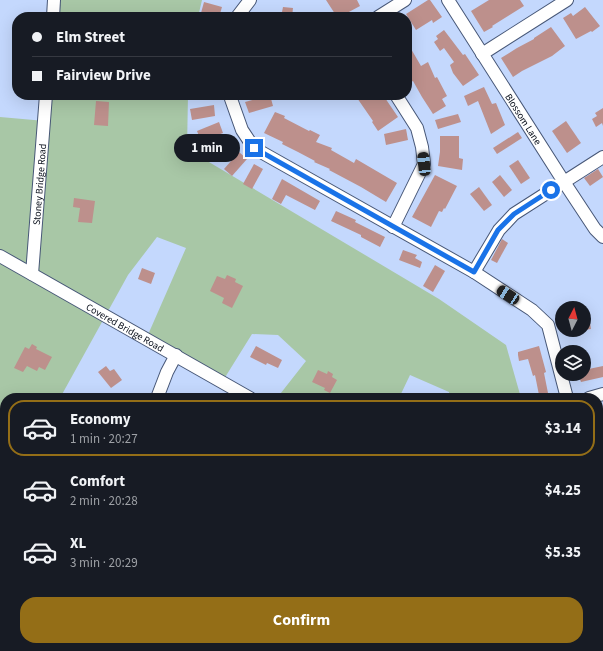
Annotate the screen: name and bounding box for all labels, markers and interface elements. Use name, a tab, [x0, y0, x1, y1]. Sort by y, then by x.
text: Elm Street	[56, 27, 125, 48]
text: Fairview Drive	[56, 65, 151, 86]
street label: Blossom Lane	[501, 91, 545, 148]
callout: 1 min	[174, 134, 240, 162]
text: 1 min	[191, 139, 223, 157]
route end	[245, 139, 263, 157]
street label: Stoney Bridge Road	[30, 143, 50, 226]
car	[417, 151, 431, 177]
route start	[542, 181, 560, 199]
car	[495, 283, 521, 307]
street label: Covered Bridge Road	[83, 300, 166, 356]
north arrow	[555, 301, 591, 337]
map controls	[555, 301, 591, 381]
button: layers	[555, 345, 591, 381]
text: Economy	[70, 409, 131, 430]
icon: car	[22, 410, 58, 446]
text: $3.14	[545, 418, 581, 439]
text: 1 min · 20:27	[70, 430, 138, 448]
text: Comfort	[70, 471, 125, 492]
icon: car	[22, 472, 58, 508]
text: $4.25	[545, 480, 581, 501]
text: 2 min · 20:28	[70, 492, 138, 510]
text: XL	[70, 533, 86, 554]
icon: car	[22, 534, 58, 570]
text: $5.35	[545, 542, 581, 563]
text: 3 min · 20:29	[70, 554, 138, 572]
button: Confirm	[20, 597, 583, 643]

